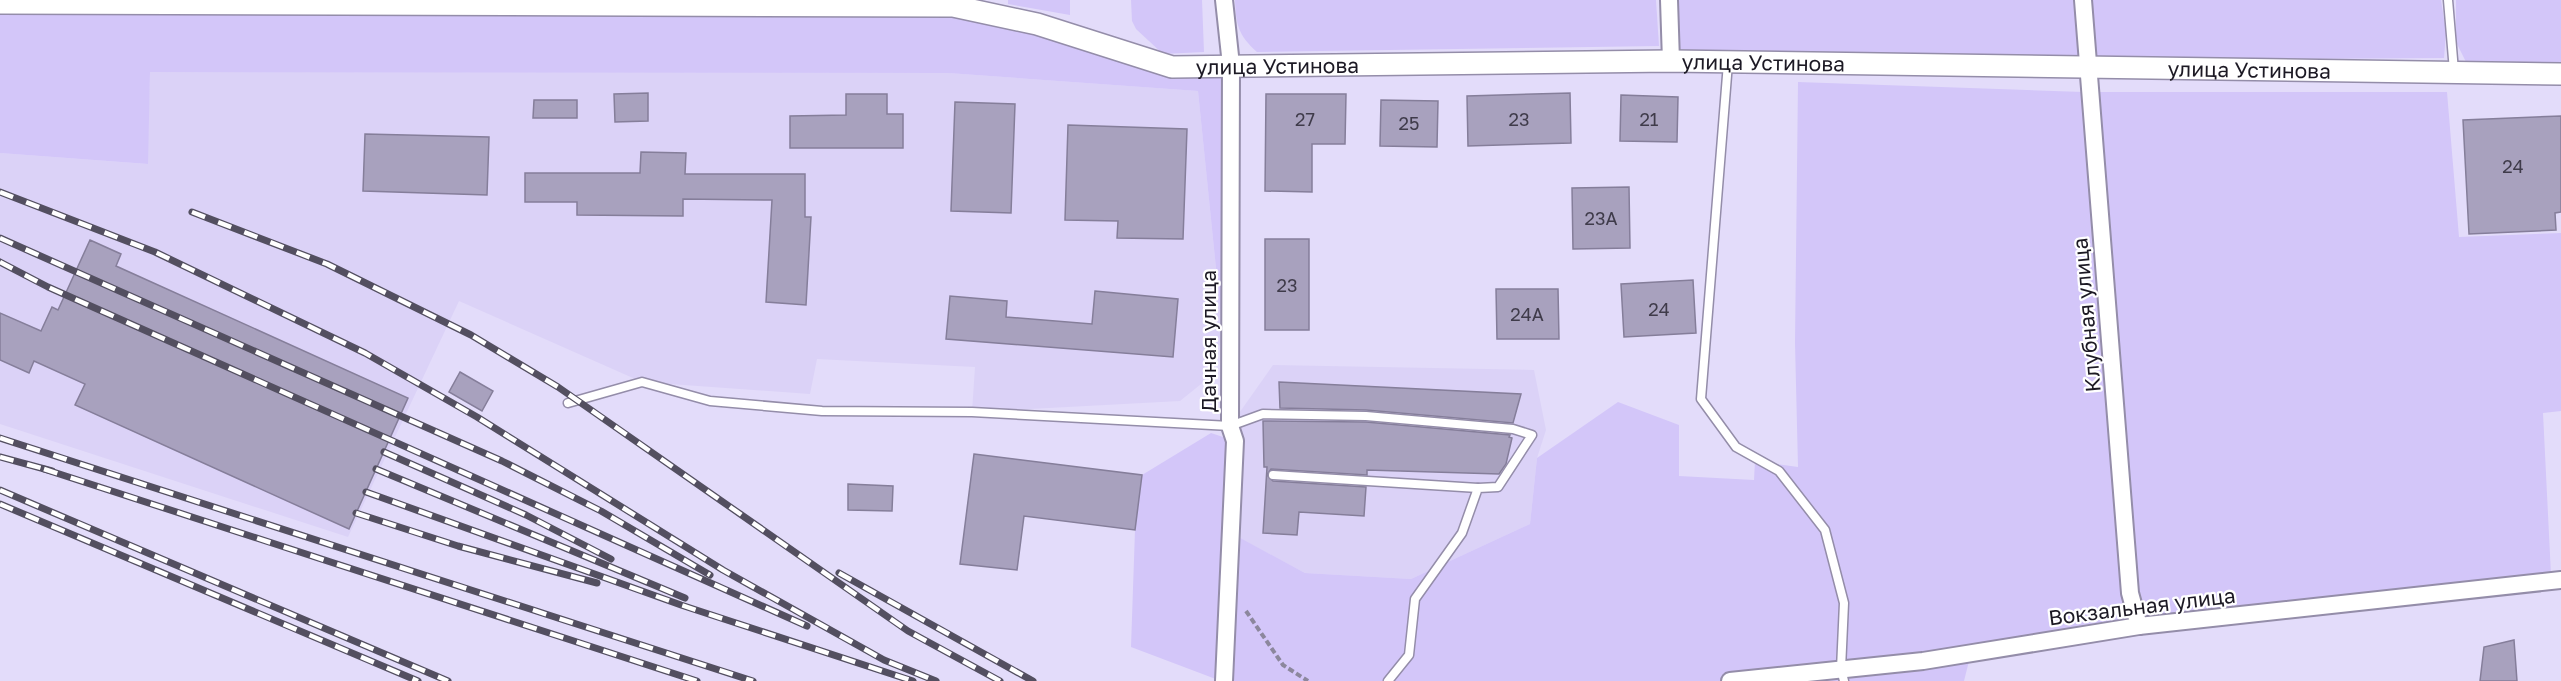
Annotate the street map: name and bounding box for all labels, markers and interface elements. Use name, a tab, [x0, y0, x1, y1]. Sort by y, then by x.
street label: улица Устинова	[1681, 48, 1845, 77]
street label: улица Устинова	[1196, 52, 1359, 80]
street label: улица Устинова	[2167, 55, 2331, 84]
house number: 27	[1295, 108, 1315, 130]
house number: 23	[1509, 108, 1529, 130]
house number: 21	[1639, 108, 1659, 130]
house number: 25	[1399, 112, 1419, 134]
house number: 24	[2502, 155, 2524, 177]
house number: 23А	[1584, 207, 1618, 229]
street label: Клубная улица	[2066, 237, 2106, 393]
street label: Дачная улица	[1195, 270, 1221, 412]
house number: 23	[1277, 274, 1297, 296]
house number: 24	[1648, 298, 1670, 320]
house number: 24А	[1510, 303, 1544, 325]
street label: Вокзальная улица	[2047, 582, 2237, 630]

